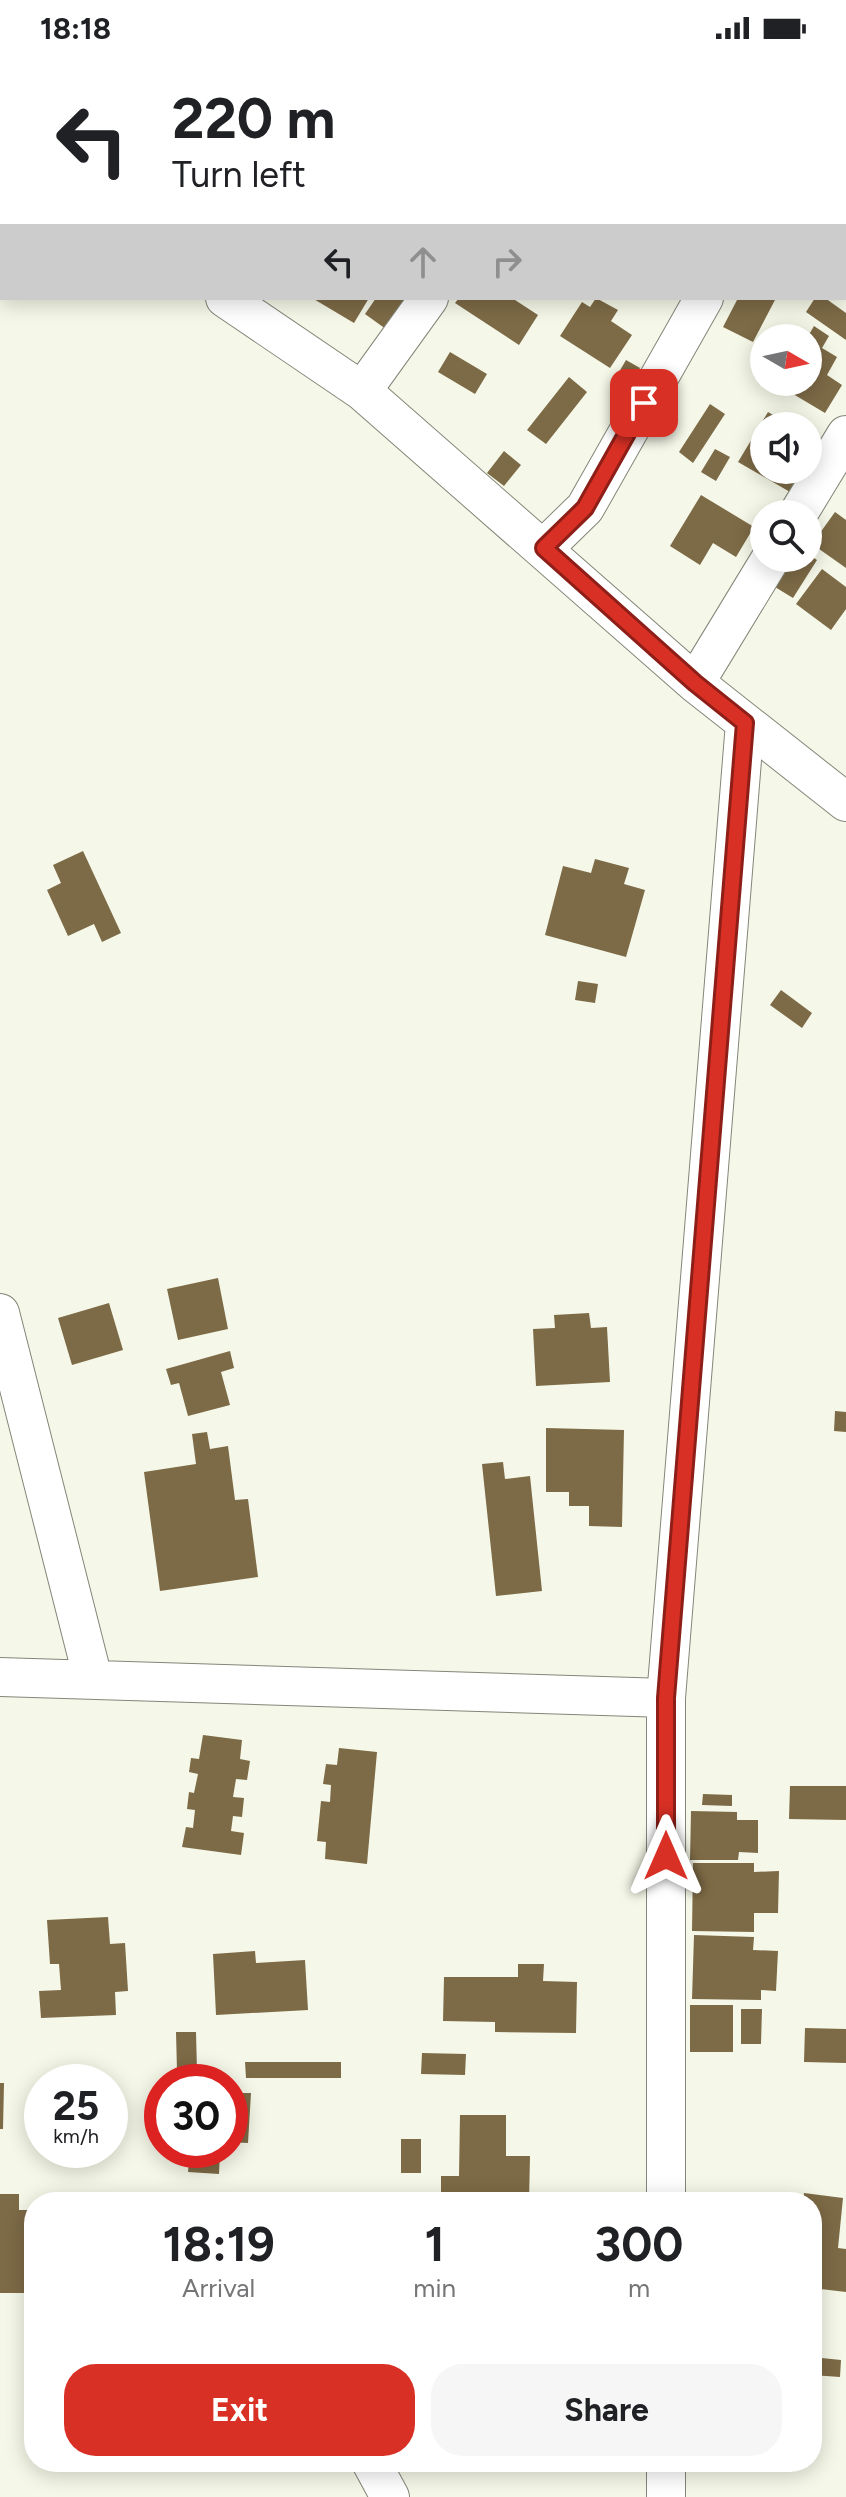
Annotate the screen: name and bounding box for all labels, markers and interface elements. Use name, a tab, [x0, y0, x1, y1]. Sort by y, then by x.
text: 18:18	[40, 10, 111, 47]
text: 220 m	[172, 85, 335, 152]
icon: left	[40, 88, 144, 192]
text: Turn left	[172, 153, 306, 196]
icon: left	[317, 240, 361, 284]
icon: ahead	[401, 240, 445, 284]
icon: right	[485, 240, 529, 284]
north arrow	[750, 324, 822, 396]
map controls	[750, 324, 822, 572]
pin	[610, 369, 678, 437]
icon: arrive	[622, 381, 666, 425]
button: sound	[750, 412, 822, 484]
button: search	[750, 500, 822, 572]
position arrow	[624, 1814, 708, 1898]
speed limit sign: 30	[144, 2064, 248, 2168]
text: 25	[53, 2082, 99, 2130]
text: km/h	[53, 2124, 99, 2148]
text: 18:19	[163, 2215, 275, 2273]
text: 1	[424, 2215, 445, 2273]
text: 300	[595, 2215, 683, 2273]
text: Arrival	[182, 2272, 255, 2304]
text: min	[413, 2272, 456, 2304]
text: m	[628, 2272, 650, 2304]
button: Exit	[64, 2364, 415, 2456]
button: Share	[431, 2364, 782, 2456]

